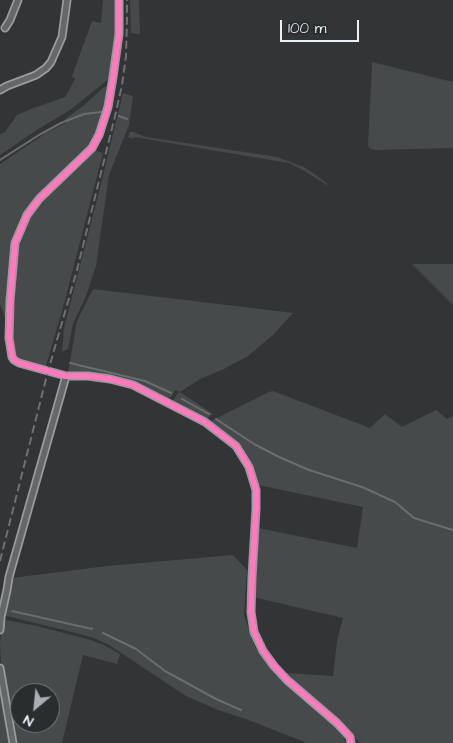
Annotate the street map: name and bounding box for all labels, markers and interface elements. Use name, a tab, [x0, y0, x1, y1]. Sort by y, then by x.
scale bar	[283, 10, 362, 42]
text: 100 m	[288, 18, 327, 39]
north arrow	[10, 683, 60, 733]
text: N	[20, 709, 37, 731]

